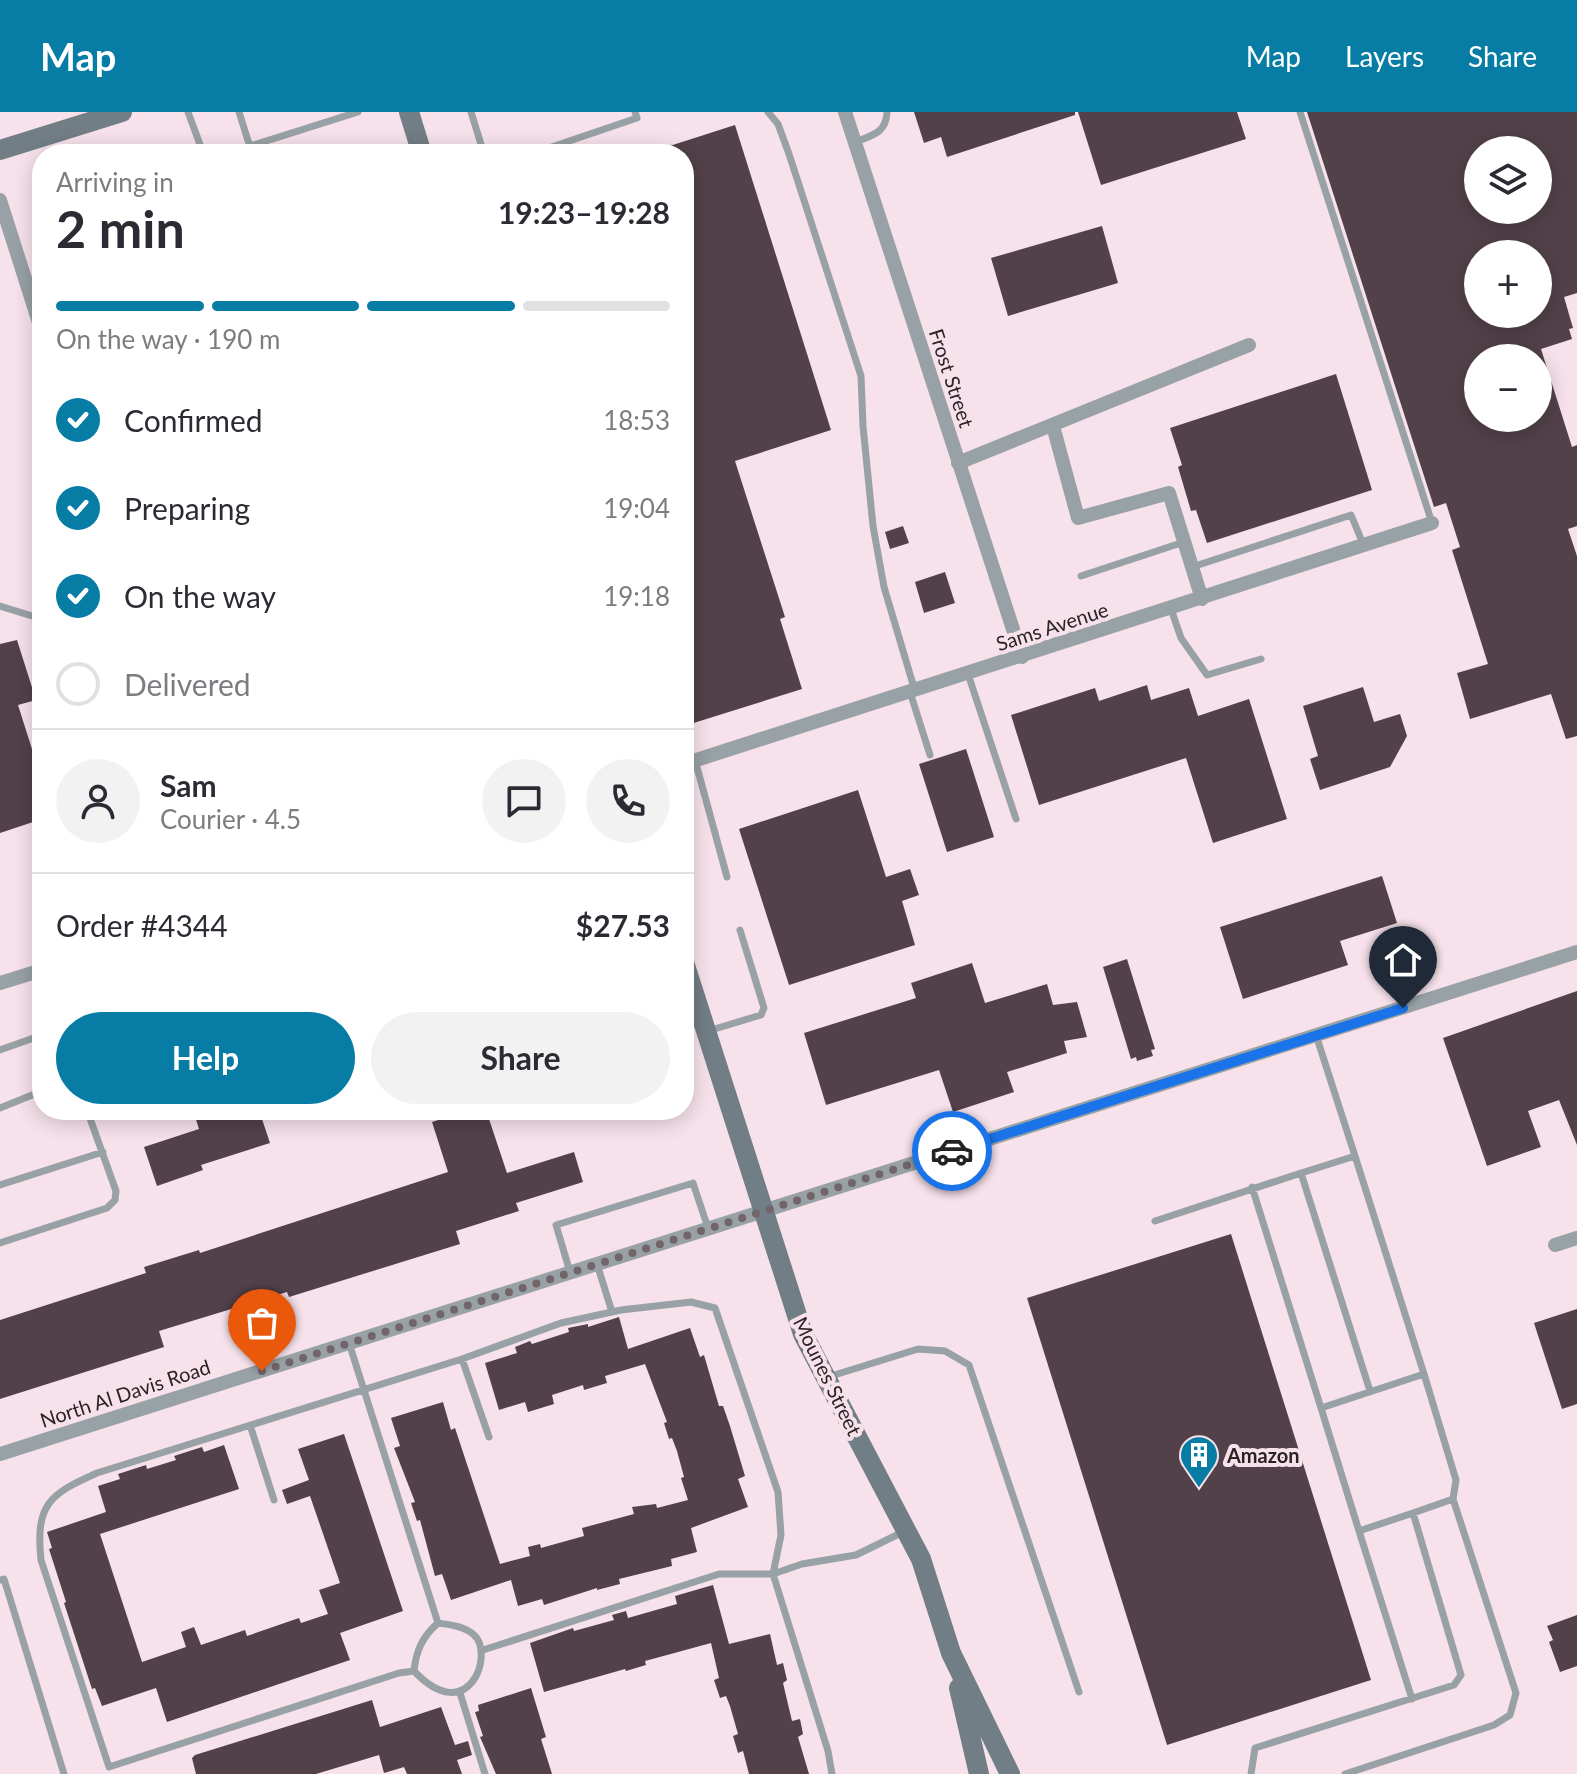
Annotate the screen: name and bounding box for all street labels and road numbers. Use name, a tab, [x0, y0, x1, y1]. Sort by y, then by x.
street label: Frost Street	[925, 326, 979, 430]
street label: Sams Avenue	[993, 597, 1111, 655]
street label: Mounes Street	[789, 1313, 867, 1439]
street label: North Al Davis Road	[37, 1354, 213, 1432]

